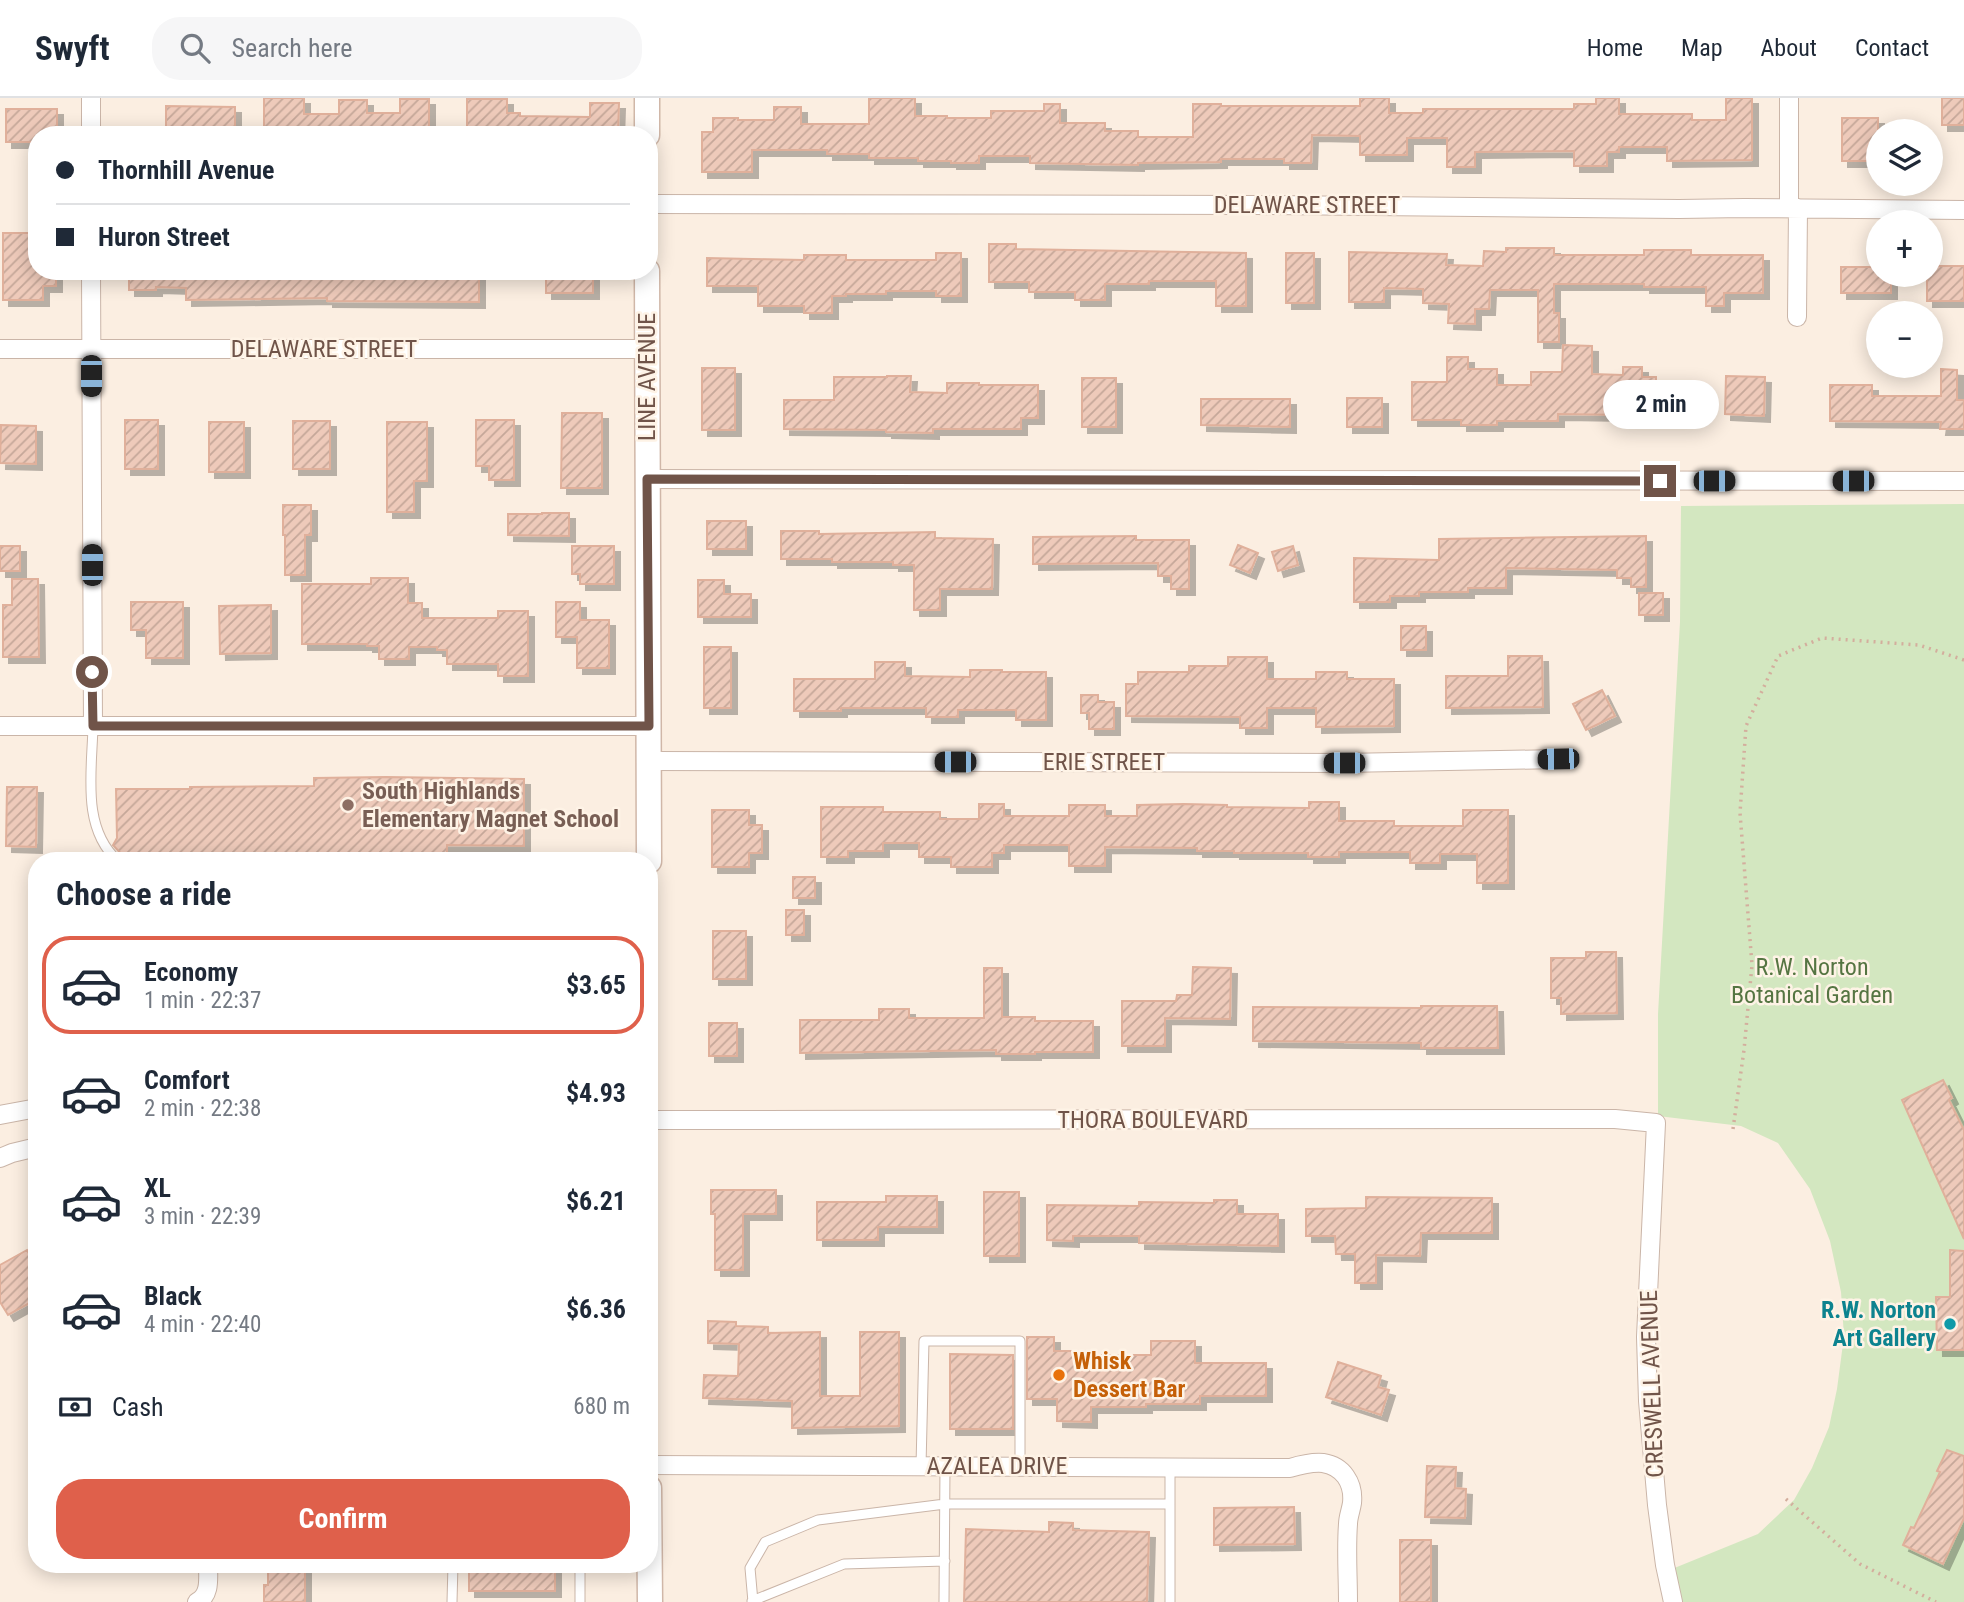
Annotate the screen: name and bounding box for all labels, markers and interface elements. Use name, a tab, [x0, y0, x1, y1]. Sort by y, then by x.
search box	[152, 17, 642, 80]
text: Swyft	[35, 29, 110, 68]
icon: search	[176, 29, 214, 67]
text: Search here	[232, 33, 353, 63]
text: Home	[1587, 34, 1643, 62]
text: Map	[1681, 34, 1723, 62]
text: About	[1761, 34, 1817, 62]
text: Contact	[1855, 34, 1929, 62]
map controls	[1866, 119, 1943, 378]
button: layers	[1866, 119, 1943, 196]
text: Thornhill Avenue	[98, 155, 275, 185]
street label: DELAWARE STREET	[1214, 191, 1400, 219]
button: +	[1866, 210, 1943, 287]
text: Huron Street	[98, 222, 230, 252]
button: −	[1866, 301, 1943, 378]
street label: LINE AVENUE	[633, 313, 661, 441]
street label: DELAWARE STREET	[231, 335, 417, 363]
car	[81, 355, 102, 397]
callout: 2 min	[1602, 380, 1718, 428]
text: 2 min	[1635, 391, 1687, 418]
route end	[1644, 465, 1676, 497]
car	[1694, 471, 1736, 492]
car	[1833, 471, 1875, 492]
car	[82, 544, 103, 586]
route start	[76, 656, 108, 688]
street label: ERIE STREET	[1043, 748, 1165, 776]
car	[1537, 748, 1580, 770]
car	[935, 752, 977, 773]
car	[1324, 753, 1366, 774]
place label: South Highlands Elementary Magnet School	[362, 777, 619, 833]
marker: South Highlands Elementary Magnet School	[340, 797, 356, 813]
text: Choose a ride	[56, 875, 231, 913]
park label: R.W. Norton Botanical Garden	[1731, 953, 1893, 1009]
icon: car	[60, 954, 123, 1017]
text: Economy	[144, 957, 238, 987]
text: $3.65	[566, 970, 626, 1000]
text: 1 min · 22:37	[144, 987, 261, 1014]
icon: car	[60, 1062, 123, 1125]
text: Comfort	[144, 1065, 230, 1095]
text: $4.93	[566, 1078, 626, 1108]
text: 2 min · 22:38	[144, 1095, 261, 1122]
street label: THORA BOULEVARD	[1057, 1106, 1249, 1134]
icon: car	[60, 1170, 123, 1233]
text: XL	[144, 1173, 171, 1203]
text: $6.21	[566, 1186, 626, 1216]
text: 3 min · 22:39	[144, 1203, 261, 1230]
icon: car	[60, 1278, 123, 1341]
text: Black	[144, 1281, 202, 1311]
street label: CRESWELL AVENUE	[1635, 1290, 1669, 1478]
text: $6.36	[566, 1294, 626, 1324]
place label: R.W. Norton Art Gallery	[1821, 1296, 1936, 1352]
text: 4 min · 22:40	[144, 1311, 261, 1338]
marker: R.W. Norton Art Gallery	[1942, 1316, 1958, 1332]
place label: Whisk Dessert Bar	[1073, 1347, 1186, 1403]
marker: Whisk Dessert Bar	[1051, 1367, 1067, 1383]
icon: cash	[56, 1388, 94, 1426]
text: Cash	[112, 1392, 164, 1422]
text: 680 m	[573, 1393, 630, 1420]
street label: AZALEA DRIVE	[927, 1452, 1068, 1480]
button: Confirm	[56, 1479, 630, 1559]

